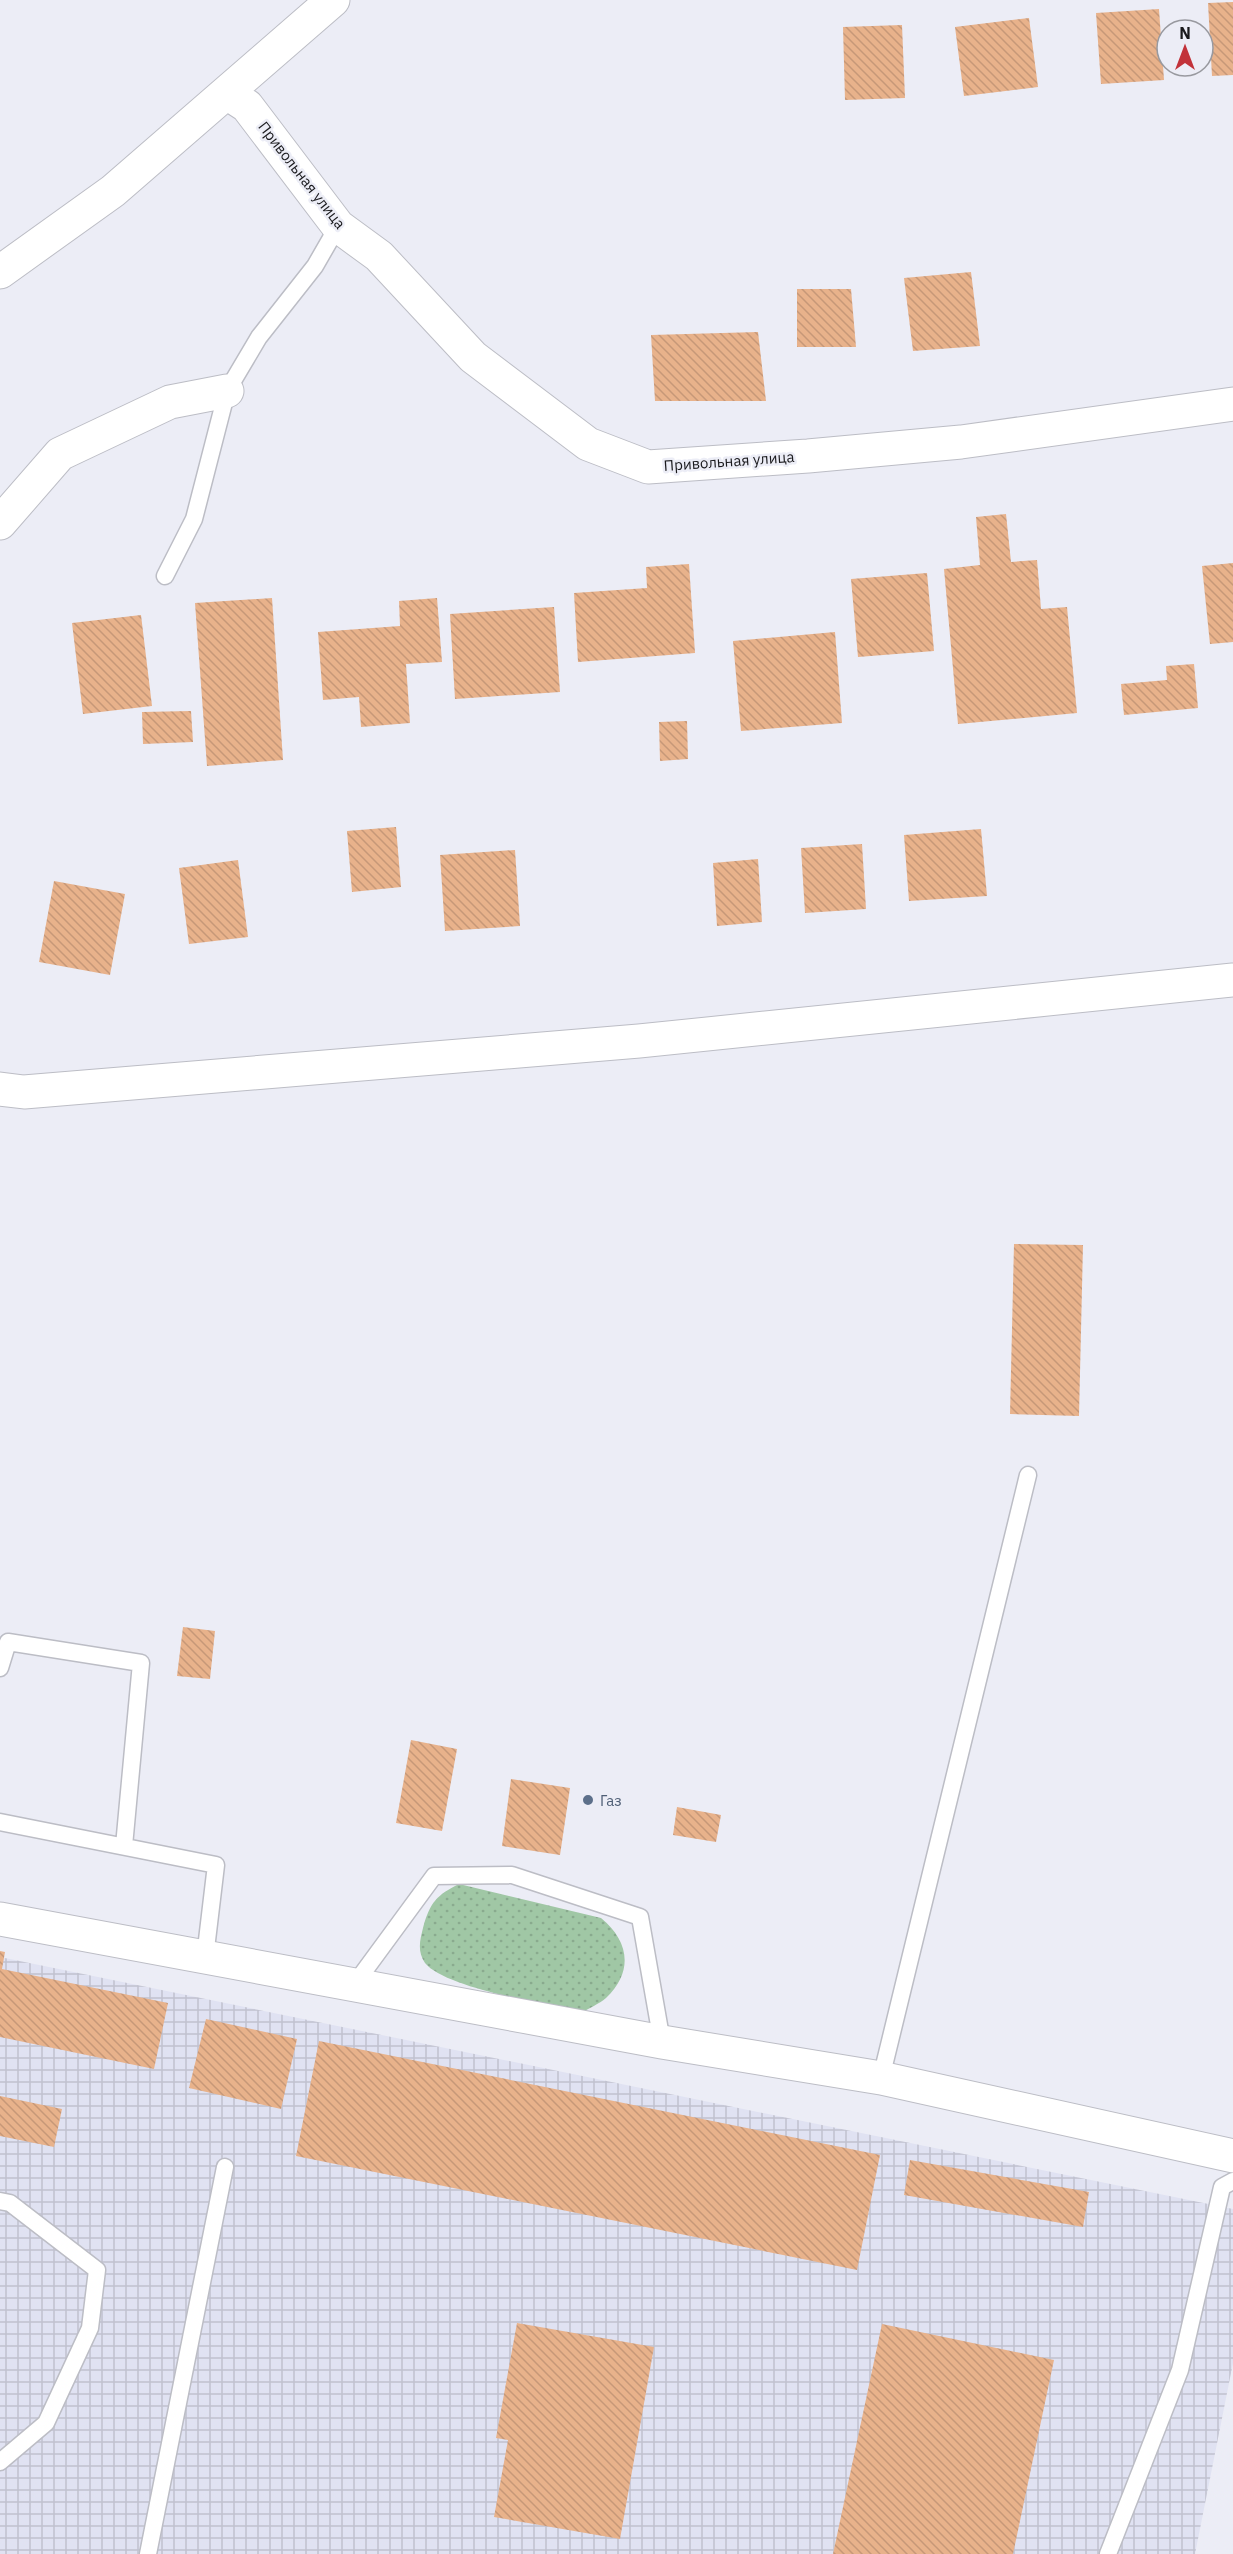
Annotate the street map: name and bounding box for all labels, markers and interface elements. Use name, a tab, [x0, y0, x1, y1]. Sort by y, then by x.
north arrow	[1155, 18, 1215, 78]
text: N	[1179, 23, 1191, 43]
street label: Привольная улица	[254, 118, 350, 232]
street label: Привольная улица	[663, 447, 795, 475]
place label: Газ	[600, 1791, 622, 1810]
marker: Газ	[581, 1793, 595, 1807]

